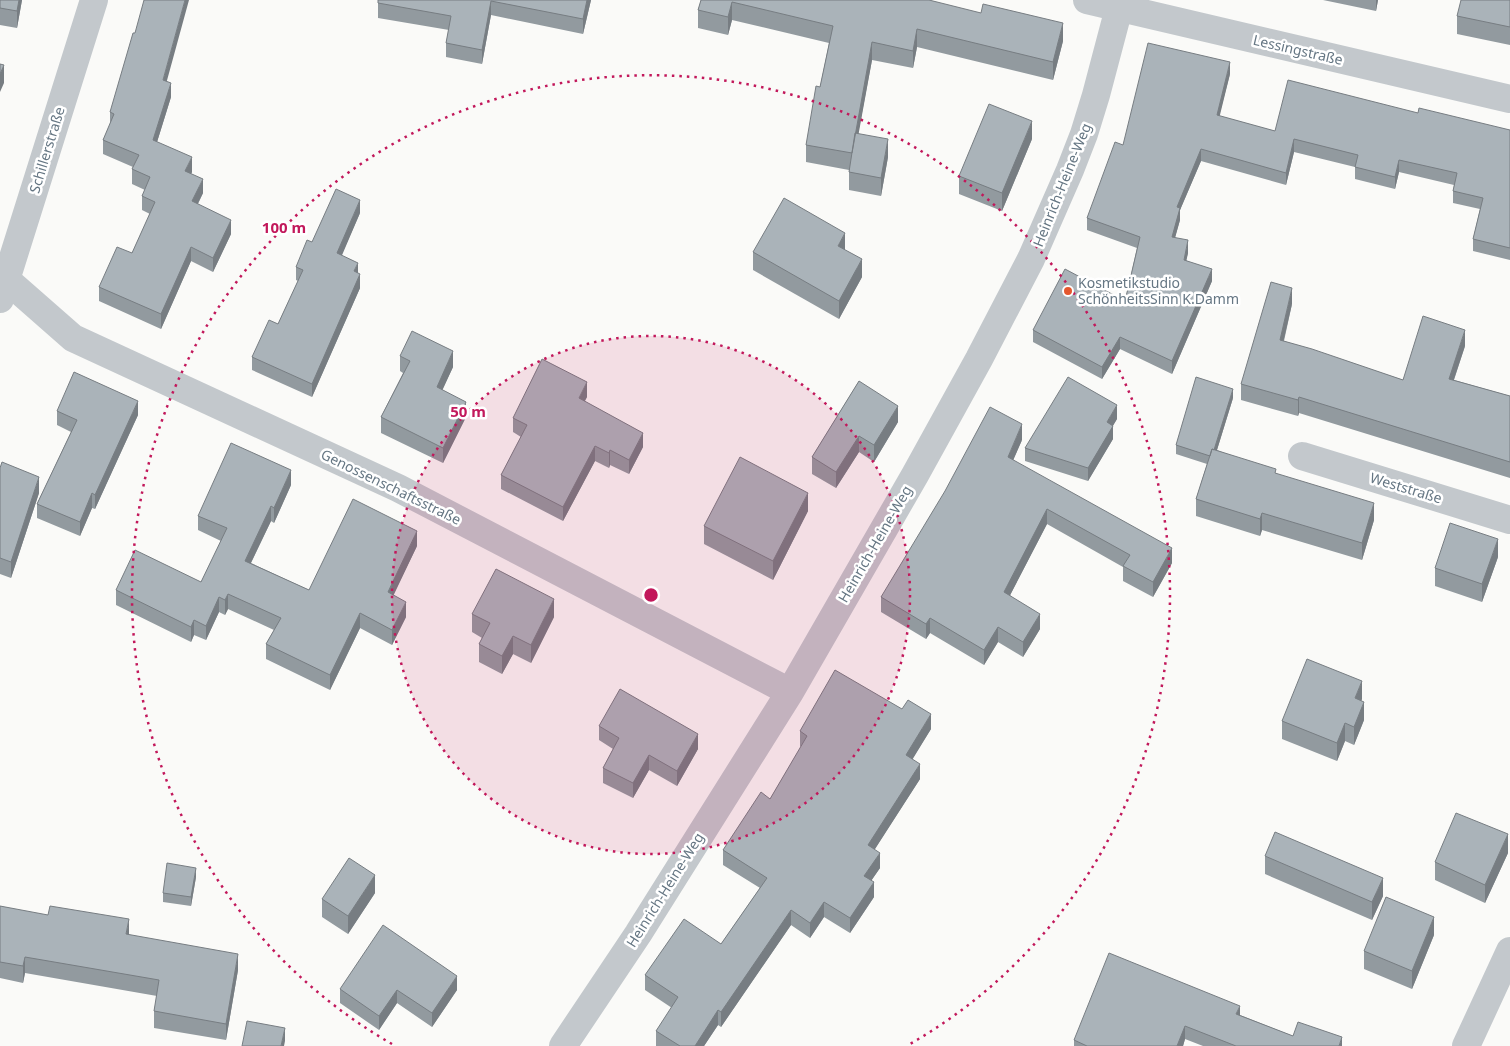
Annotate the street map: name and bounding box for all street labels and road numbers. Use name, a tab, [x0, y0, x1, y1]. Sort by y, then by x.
street label: Lessingstraße	[1251, 30, 1345, 69]
street label: Schillerstraße	[24, 104, 69, 195]
street label: Heinrich-Heine-Weg	[1028, 120, 1095, 250]
street label: Genossenschaftsstraße	[318, 444, 464, 529]
street label: Weststraße	[1368, 468, 1445, 507]
street label: Heinrich-Heine-Weg	[833, 482, 916, 606]
street label: Heinrich-Heine-Weg	[622, 829, 708, 951]

